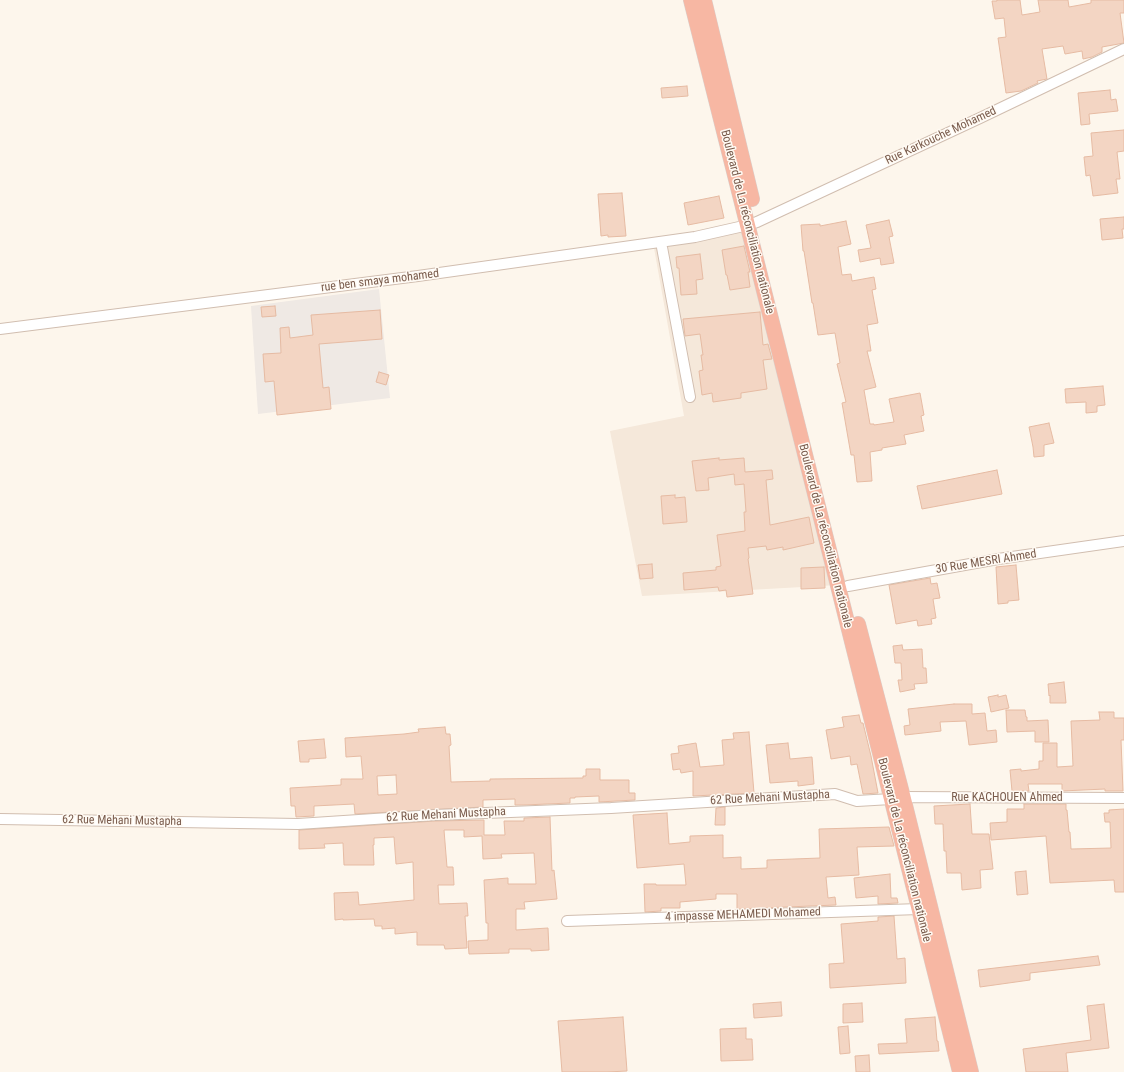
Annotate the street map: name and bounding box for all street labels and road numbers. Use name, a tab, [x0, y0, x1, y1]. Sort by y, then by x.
street label: Rue Karkouche Mohamed	[883, 104, 999, 168]
street label: Boulevard de La réconciliation nationale	[717, 129, 777, 315]
street label: rue ben smaya mohamed	[320, 267, 440, 295]
street label: Boulevard de La réconciliation nationale	[795, 443, 855, 629]
street label: 30 Rue MESRI Ahmed	[935, 547, 1037, 577]
street label: Boulevard de La réconciliation nationale	[874, 757, 934, 943]
street label: 62 Rue Mehani Mustapha	[710, 788, 830, 808]
street label: Rue KACHOUEN Ahmed	[951, 791, 1063, 805]
street label: 62 Rue Mehani Mustapha	[386, 805, 506, 825]
street label: 62 Rue Mehani Mustapha	[62, 813, 182, 829]
street label: 4 impasse MEHAMEDI Mohamed	[665, 905, 821, 925]

